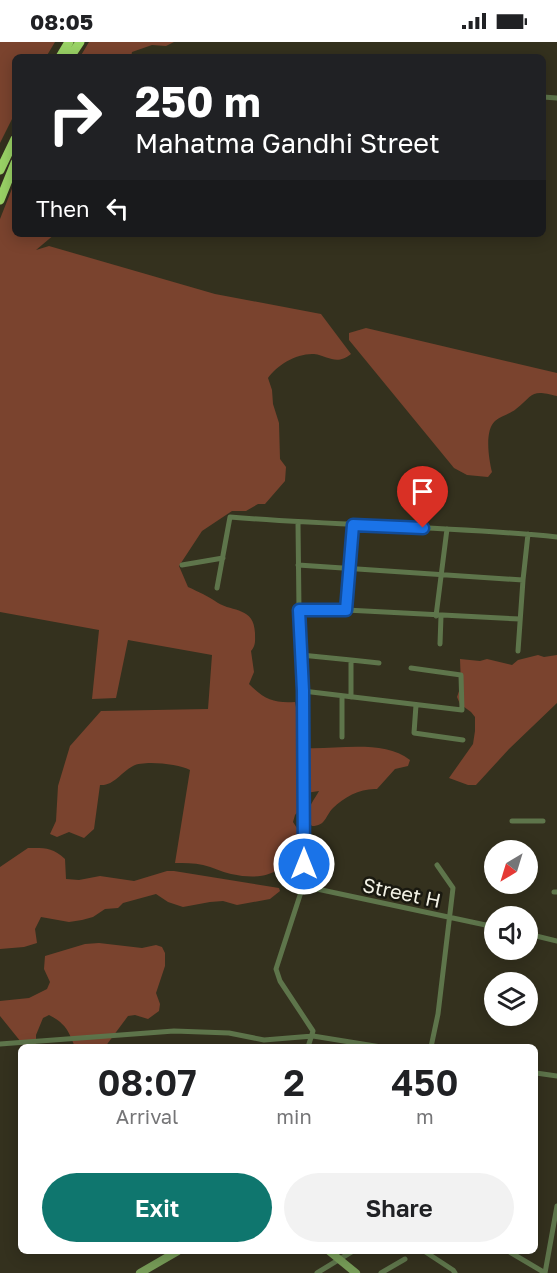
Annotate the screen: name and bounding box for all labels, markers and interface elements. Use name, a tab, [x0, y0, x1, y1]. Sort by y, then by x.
text: 08:05	[30, 8, 93, 35]
text: 250 m	[135, 76, 261, 126]
icon: right	[36, 78, 114, 156]
text: Mahatma Gandhi Street	[135, 127, 440, 159]
icon: left	[101, 192, 134, 225]
text: Then	[36, 195, 89, 222]
pin	[397, 466, 448, 528]
icon: arrive	[406, 475, 439, 508]
position arrow	[272, 832, 336, 896]
north arrow	[484, 840, 538, 894]
map controls	[484, 840, 538, 1026]
street label: Street H	[361, 872, 443, 912]
button: sound	[484, 906, 538, 960]
button: layers	[484, 972, 538, 1026]
text: 08:07	[98, 1061, 197, 1104]
text: 2	[283, 1061, 305, 1104]
text: 450	[391, 1061, 458, 1104]
text: Arrival	[116, 1104, 179, 1128]
text: min	[276, 1104, 312, 1128]
text: m	[416, 1104, 434, 1128]
button: Exit	[42, 1173, 272, 1242]
button: Share	[284, 1173, 514, 1242]

